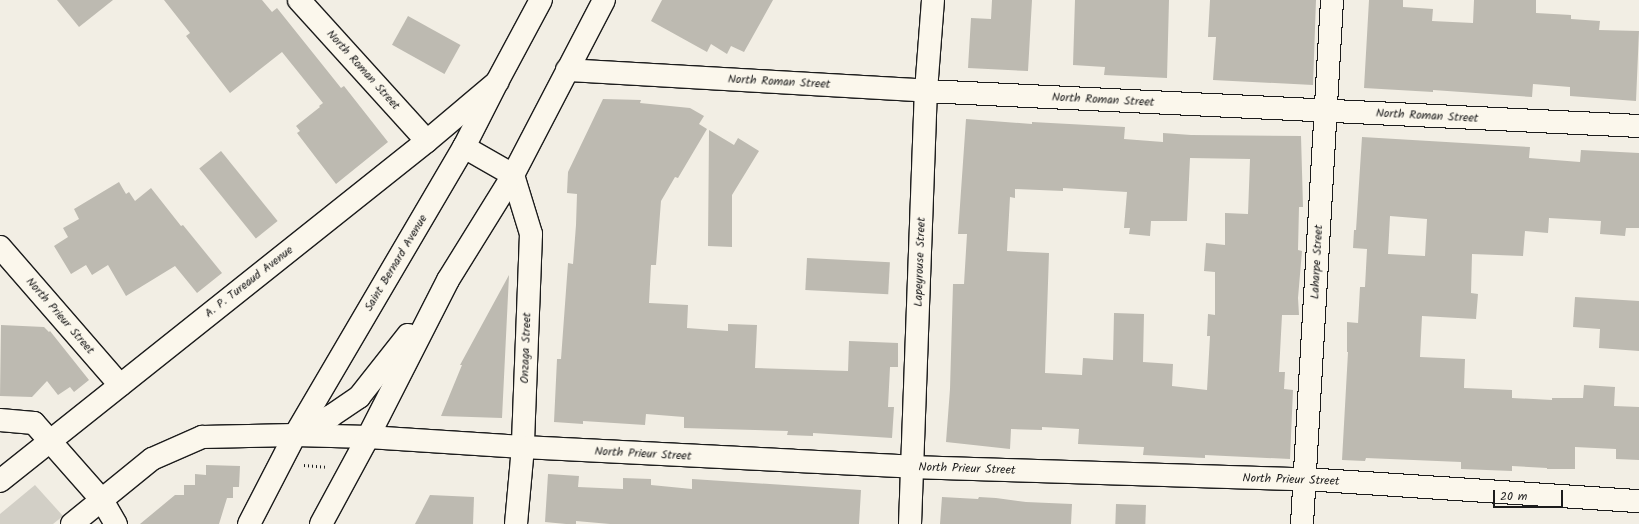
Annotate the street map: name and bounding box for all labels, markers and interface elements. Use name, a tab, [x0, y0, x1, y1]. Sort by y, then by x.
street label: North Roman Street	[323, 27, 403, 113]
street label: North Roman Street	[727, 72, 831, 92]
street label: North Roman Street	[1051, 90, 1155, 110]
street label: North Roman Street	[1375, 106, 1479, 126]
street label: Saint Bernard Avenue	[362, 212, 430, 314]
street label: Lapeyrouse Street	[911, 217, 929, 307]
street label: Laharpe Street	[1308, 224, 1326, 300]
street label: A. P. Tureaud Avenue	[202, 243, 296, 321]
street label: North Prieur Street	[23, 275, 97, 357]
street label: Onzaga Street	[518, 312, 534, 384]
street label: North Prieur Street	[594, 444, 692, 464]
street label: North Prieur Street	[918, 460, 1016, 478]
street label: North Prieur Street	[1242, 471, 1340, 489]
scale bar	[1495, 482, 1565, 508]
text: 20 m	[1500, 487, 1527, 506]

